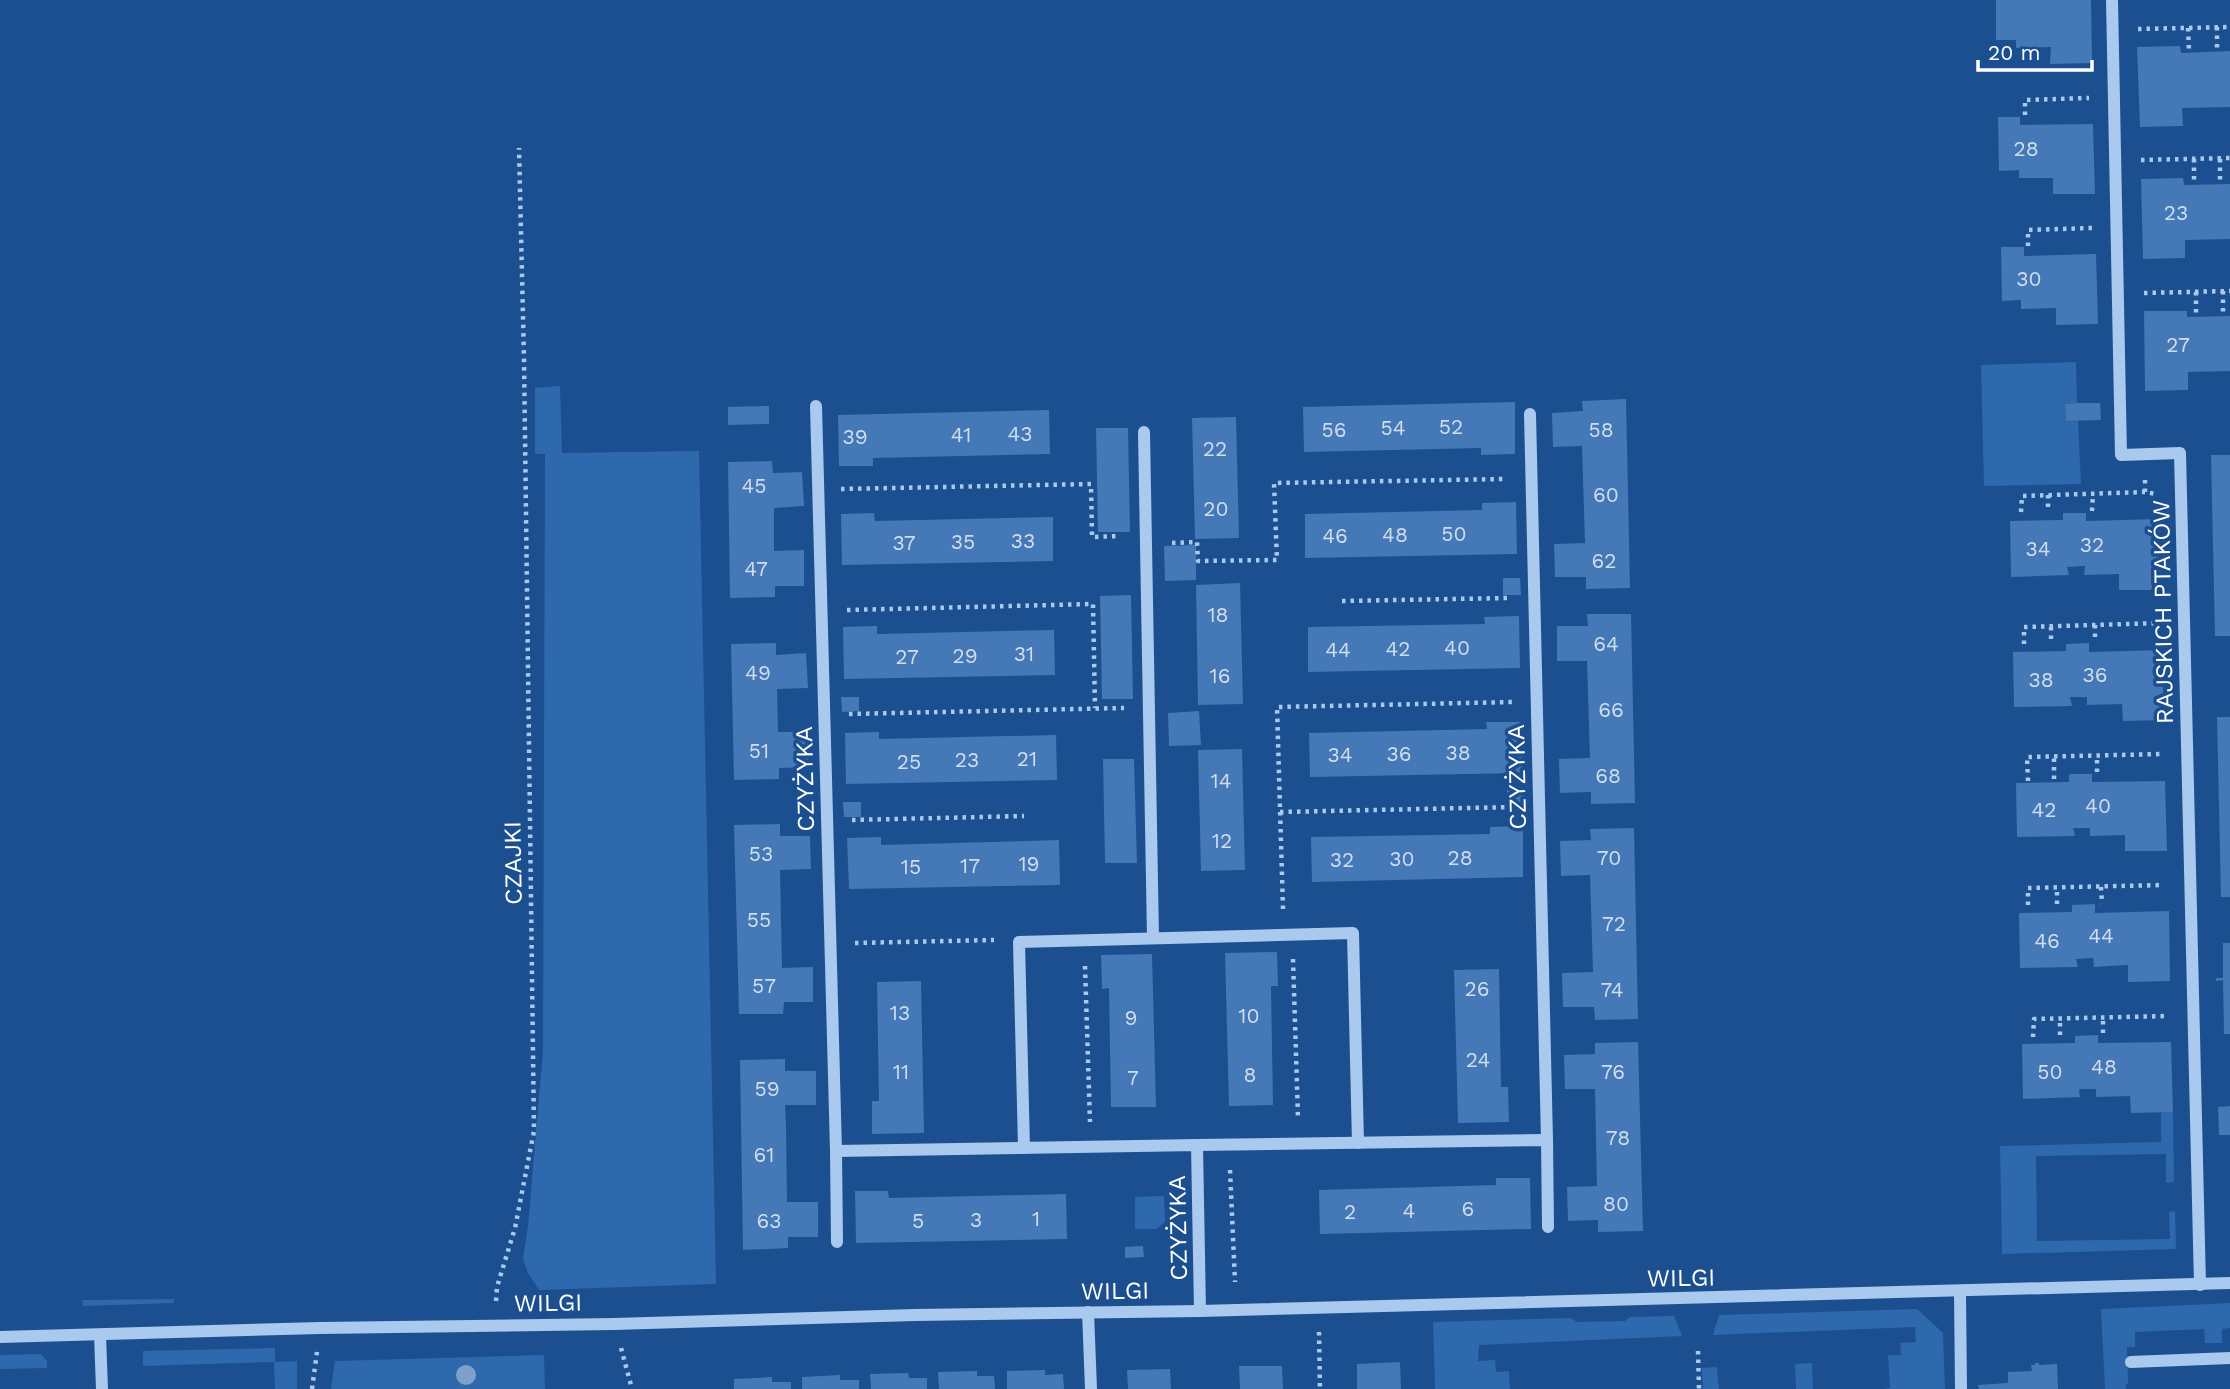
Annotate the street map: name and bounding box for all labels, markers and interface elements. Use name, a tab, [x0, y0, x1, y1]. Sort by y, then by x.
scale bar	[1978, 28, 2092, 72]
text: 20 m	[1988, 40, 2040, 65]
house number: 28	[2013, 136, 2039, 161]
house number: 23	[2164, 200, 2188, 225]
house number: 30	[2016, 266, 2042, 291]
house number: 27	[2166, 332, 2190, 357]
house number: 52	[1439, 414, 1463, 439]
house number: 54	[1380, 415, 1406, 440]
house number: 56	[1322, 417, 1347, 442]
house number: 58	[1588, 417, 1614, 442]
house number: 43	[1007, 421, 1033, 446]
house number: 41	[951, 422, 971, 447]
house number: 39	[842, 424, 868, 449]
house number: 22	[1203, 436, 1227, 461]
house number: 45	[741, 473, 767, 498]
house number: 60	[1593, 482, 1619, 507]
house number: 20	[1203, 496, 1229, 521]
street label: RAJSKICH PTAKÓW	[2147, 499, 2179, 725]
house number: 50	[1441, 521, 1467, 546]
house number: 48	[1382, 522, 1408, 547]
house number: 46	[1322, 523, 1348, 548]
house number: 33	[1011, 528, 1035, 553]
house number: 35	[951, 529, 975, 554]
house number: 37	[892, 530, 916, 555]
house number: 32	[2080, 532, 2104, 557]
house number: 34	[2025, 536, 2051, 561]
house number: 62	[1591, 548, 1617, 573]
house number: 47	[744, 556, 768, 581]
house number: 18	[1207, 602, 1229, 627]
house number: 64	[1593, 631, 1619, 656]
house number: 40	[1444, 635, 1470, 660]
house number: 42	[1385, 636, 1411, 661]
house number: 44	[1325, 637, 1351, 662]
house number: 31	[1014, 641, 1034, 666]
house number: 29	[952, 643, 978, 668]
house number: 27	[895, 644, 919, 669]
house number: 49	[745, 660, 771, 685]
house number: 36	[2082, 662, 2108, 687]
house number: 16	[1210, 663, 1230, 688]
house number: 38	[2028, 667, 2054, 692]
house number: 66	[1598, 697, 1624, 722]
street label: CZYŻYKA	[1502, 724, 1532, 830]
street label: CZYŻYKA	[790, 726, 820, 832]
house number: 51	[749, 738, 769, 763]
house number: 38	[1445, 740, 1471, 765]
house number: 36	[1386, 741, 1412, 766]
house number: 34	[1327, 742, 1353, 767]
house number: 21	[1017, 746, 1037, 771]
house number: 23	[955, 747, 979, 772]
house number: 25	[897, 749, 921, 774]
house number: 68	[1595, 763, 1621, 788]
house number: 14	[1210, 768, 1232, 793]
house number: 40	[2085, 793, 2111, 818]
house number: 42	[2031, 797, 2057, 822]
street label: CZAJKI	[498, 821, 528, 905]
house number: 12	[1212, 828, 1232, 853]
house number: 53	[749, 841, 773, 866]
house number: 28	[1447, 845, 1473, 870]
house number: 70	[1597, 845, 1621, 870]
house number: 30	[1389, 846, 1415, 871]
house number: 32	[1330, 847, 1354, 872]
house number: 19	[1018, 851, 1040, 876]
house number: 17	[960, 853, 980, 878]
house number: 15	[901, 854, 921, 879]
house number: 55	[747, 907, 771, 932]
house number: 72	[1602, 911, 1626, 936]
house number: 44	[2088, 923, 2114, 948]
house number: 46	[2034, 928, 2060, 953]
house number: 57	[752, 973, 776, 998]
house number: 26	[1464, 976, 1490, 1001]
house number: 74	[1600, 977, 1624, 1002]
house number: 13	[890, 1000, 910, 1025]
house number: 10	[1238, 1003, 1260, 1028]
house number: 9	[1125, 1005, 1137, 1030]
house number: 24	[1466, 1047, 1490, 1072]
house number: 48	[2091, 1054, 2117, 1079]
house number: 11	[893, 1059, 909, 1084]
house number: 76	[1601, 1059, 1625, 1084]
house number: 50	[2037, 1059, 2063, 1084]
house number: 8	[1244, 1062, 1256, 1087]
house number: 7	[1127, 1065, 1139, 1090]
house number: 59	[754, 1076, 780, 1101]
house number: 78	[1606, 1125, 1630, 1150]
house number: 61	[754, 1142, 774, 1167]
street label: CZYŻYKA	[1163, 1175, 1193, 1281]
house number: 80	[1603, 1191, 1629, 1216]
house number: 6	[1462, 1196, 1474, 1221]
house number: 4	[1403, 1198, 1415, 1223]
house number: 2	[1344, 1199, 1356, 1224]
house number: 1	[1032, 1206, 1040, 1231]
house number: 3	[970, 1207, 982, 1232]
house number: 63	[756, 1208, 782, 1233]
house number: 5	[912, 1208, 924, 1233]
street label: WILGI	[1647, 1263, 1715, 1293]
street label: WILGI	[1081, 1276, 1149, 1306]
street label: WILGI	[514, 1288, 582, 1318]

